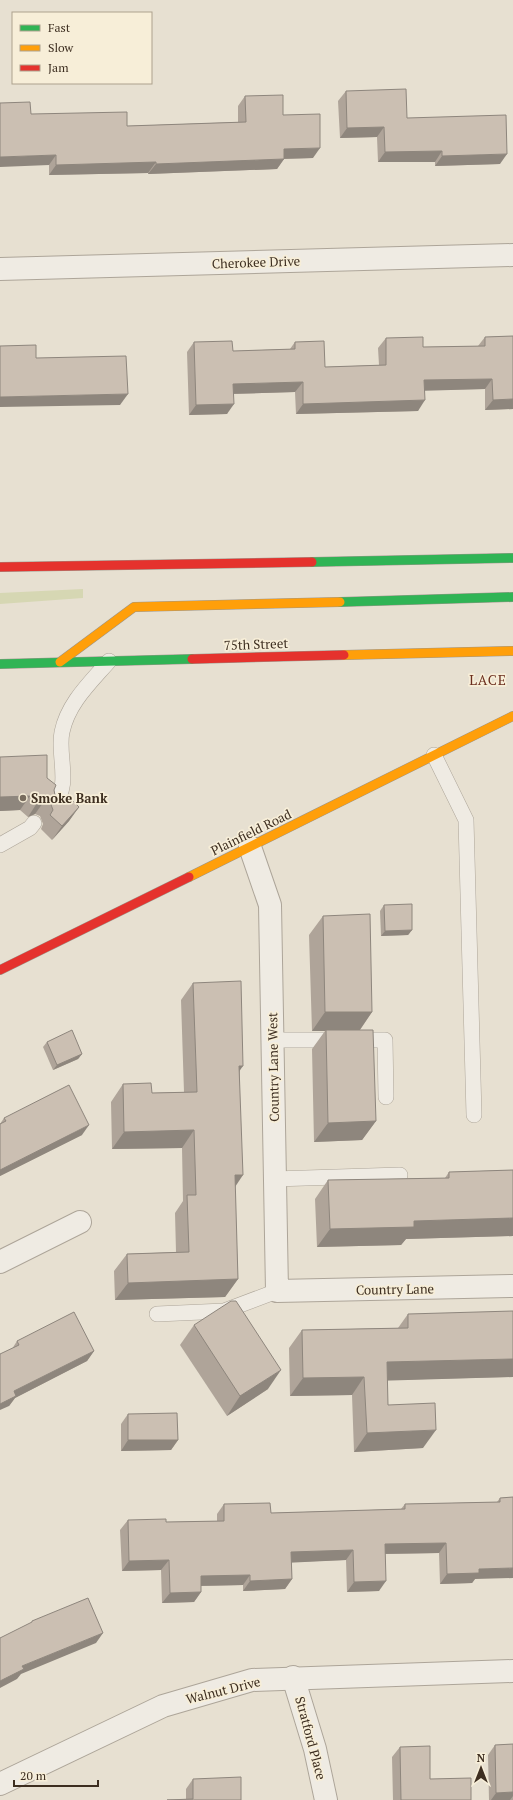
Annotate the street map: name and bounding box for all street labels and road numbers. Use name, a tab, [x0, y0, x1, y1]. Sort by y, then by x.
street label: Cherokee Drive	[211, 251, 301, 273]
street label: 75th Street	[224, 634, 289, 654]
street label: Plainfield Road	[208, 805, 294, 859]
street label: Country Lane West	[263, 1012, 283, 1122]
street label: Country Lane	[356, 1279, 434, 1299]
street label: Walnut Drive	[184, 1672, 262, 1708]
street label: Stratford Place	[291, 1694, 331, 1782]

